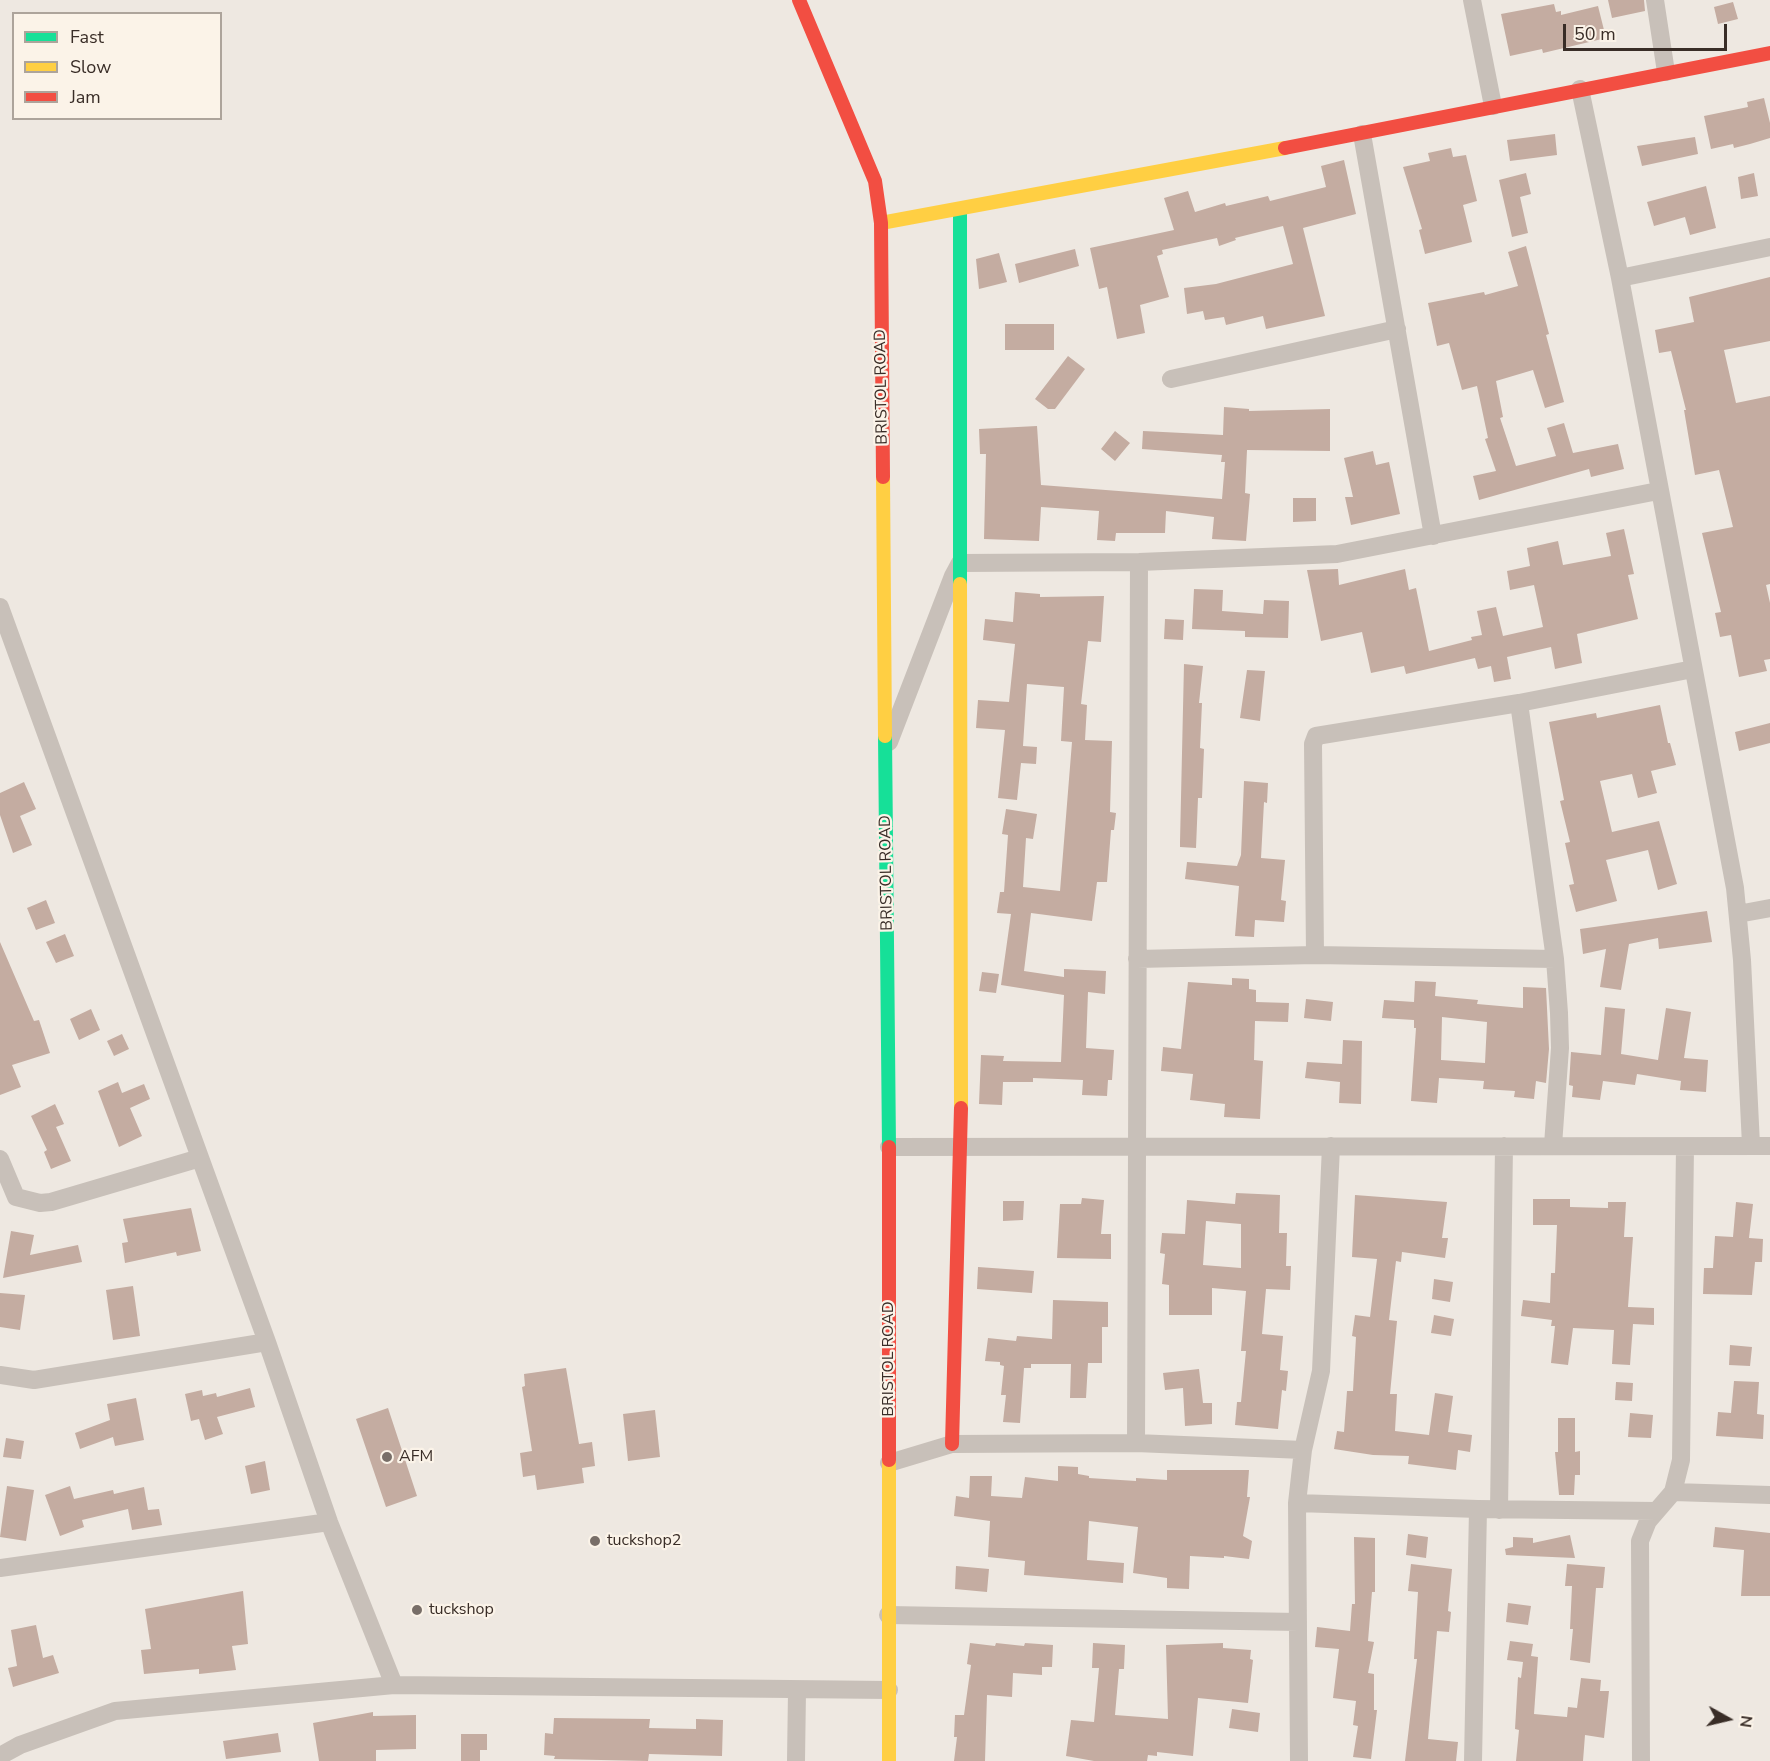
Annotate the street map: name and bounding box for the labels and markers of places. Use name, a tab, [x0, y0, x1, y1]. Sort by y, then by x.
place label: AFM	[399, 1447, 433, 1467]
marker: AFM	[380, 1450, 394, 1464]
place label: tuckshop2	[607, 1531, 681, 1551]
marker: tuckshop2	[588, 1534, 602, 1548]
place label: tuckshop	[429, 1600, 494, 1620]
marker: tuckshop	[410, 1603, 424, 1617]

